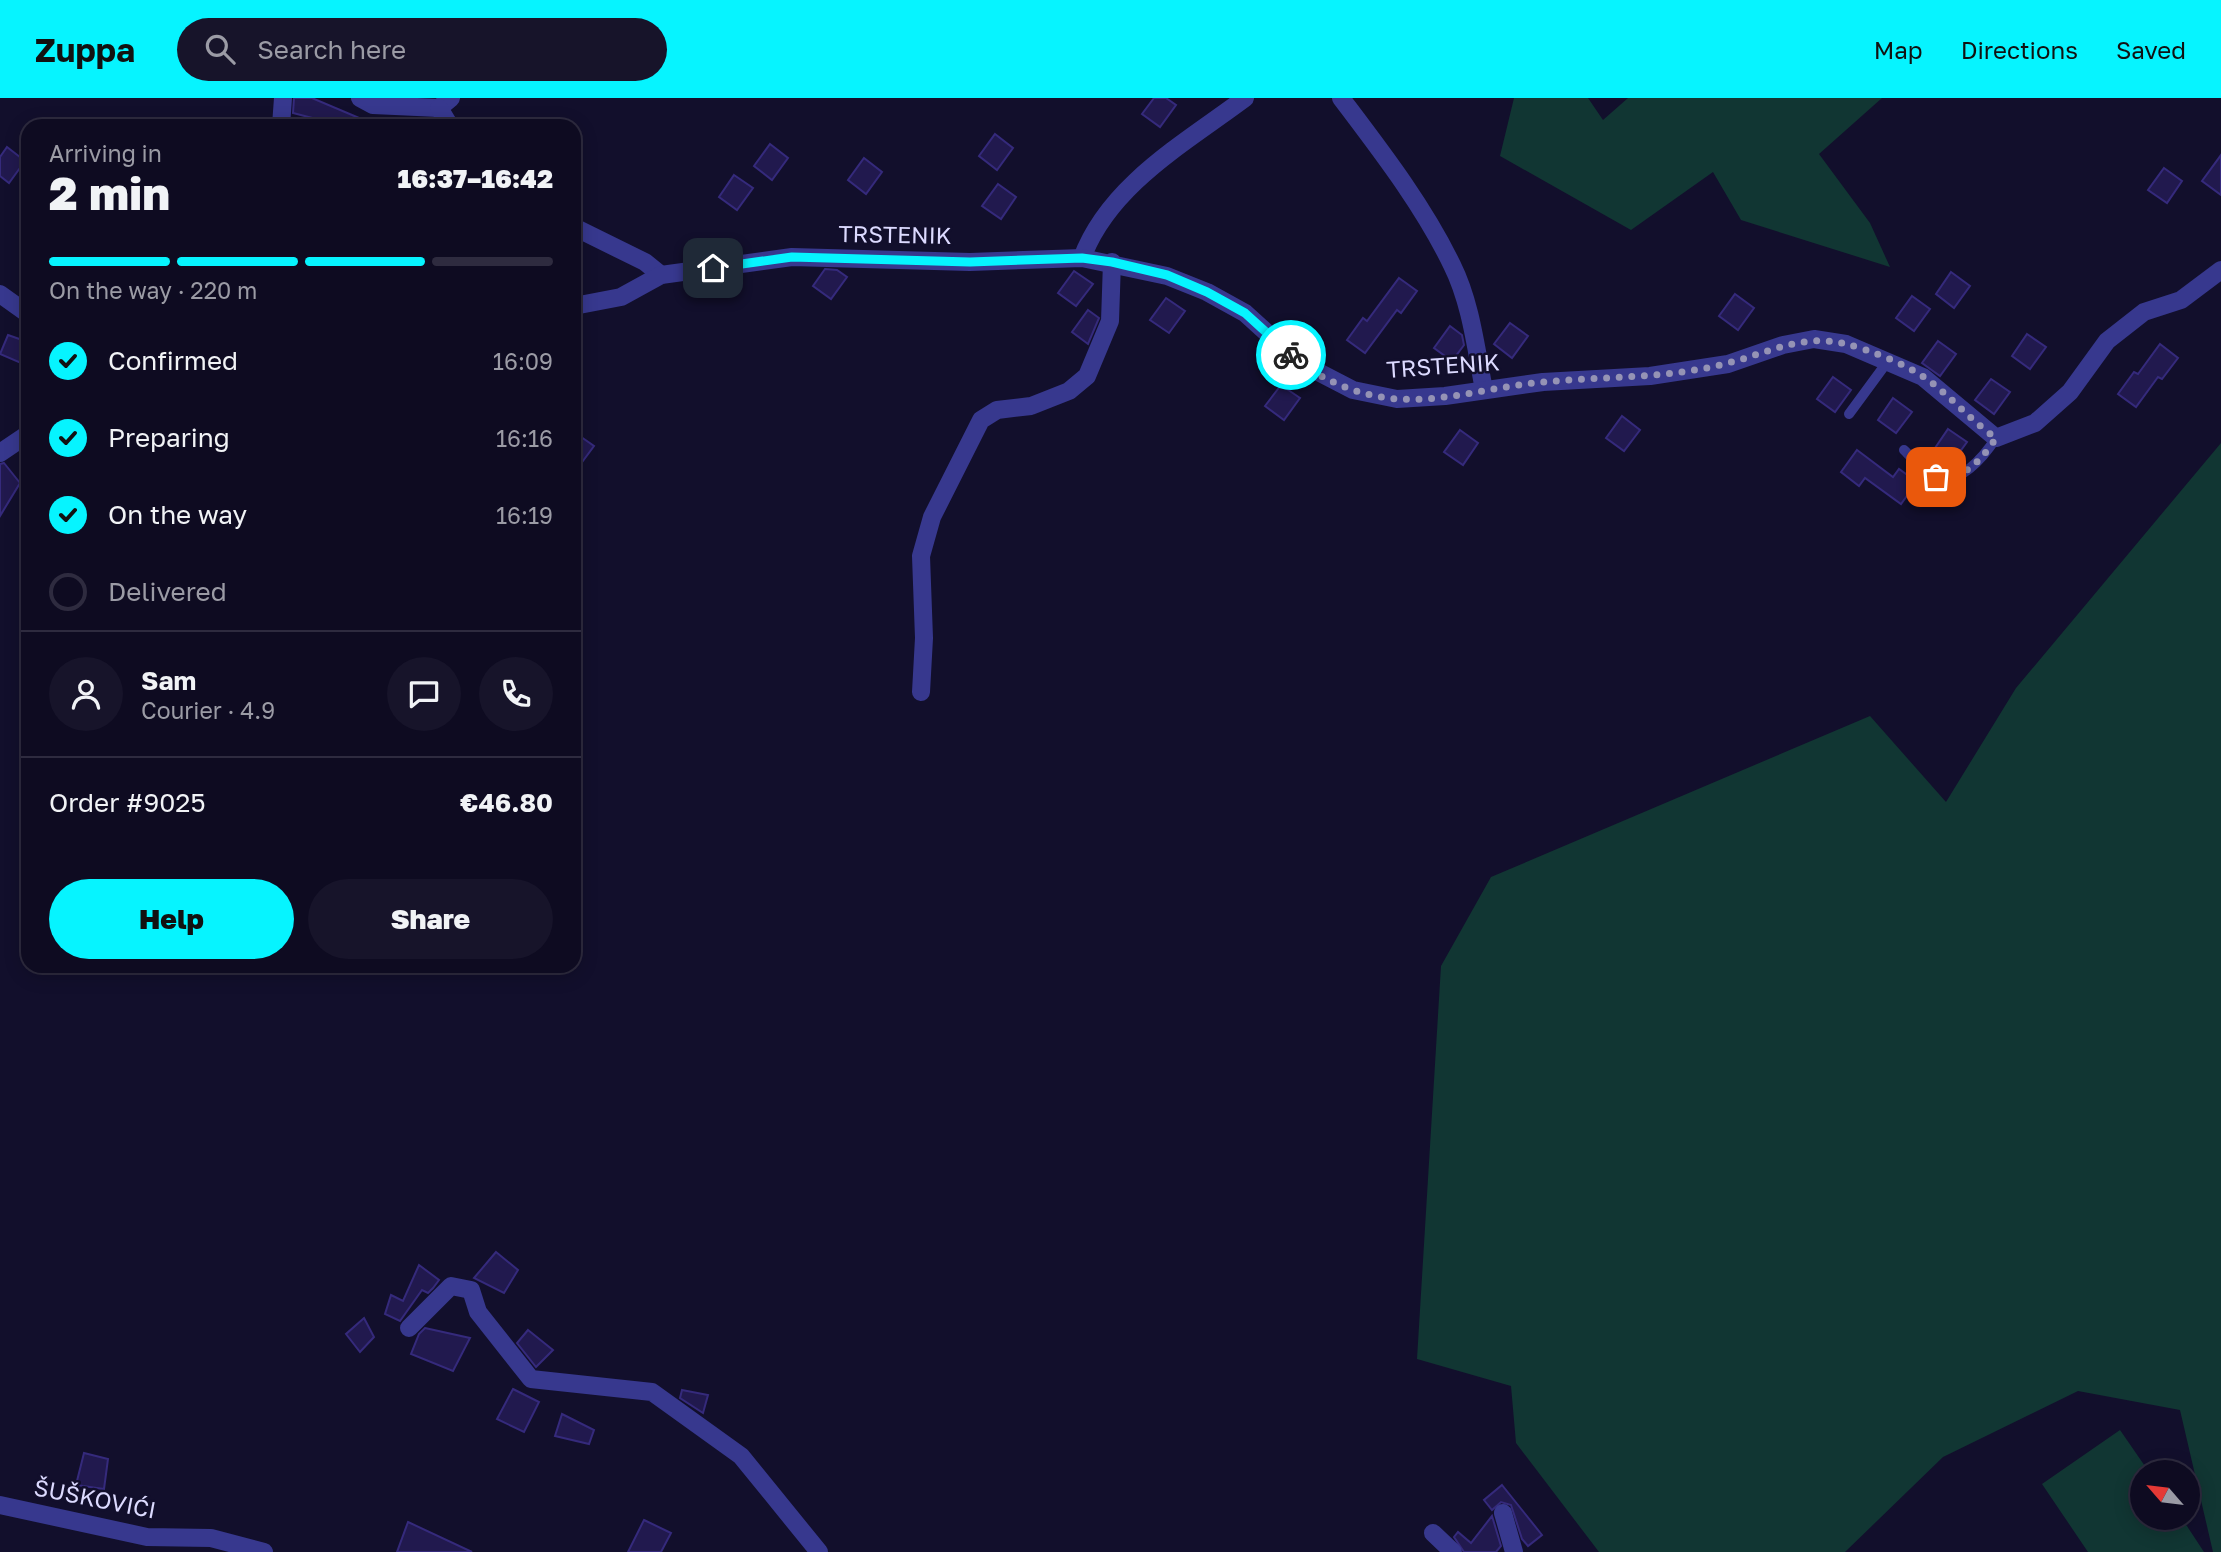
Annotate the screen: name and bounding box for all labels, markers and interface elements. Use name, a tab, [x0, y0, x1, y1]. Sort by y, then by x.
search box	[177, 18, 667, 81]
text: Zuppa	[35, 30, 135, 69]
icon: search	[201, 30, 239, 68]
text: Search here	[257, 34, 406, 65]
text: Map	[1874, 35, 1923, 64]
text: Directions	[1961, 35, 2078, 64]
text: Saved	[2116, 35, 2186, 64]
text: Arriving in	[49, 139, 162, 167]
text: 16:37–16:42	[397, 163, 553, 194]
text: 2 min	[49, 165, 170, 220]
street label: TRSTENIK	[838, 219, 952, 249]
pin	[683, 238, 743, 298]
icon: home	[694, 249, 732, 287]
text: On the way · 220 m	[49, 276, 257, 304]
courier	[1256, 320, 1326, 390]
icon: bike	[1272, 336, 1310, 374]
icon: check	[49, 342, 87, 380]
text: Confirmed	[108, 345, 238, 376]
text: 16:09	[493, 347, 553, 375]
street label: TRSTENIK	[1385, 347, 1501, 383]
icon: check	[49, 419, 87, 457]
text: Preparing	[108, 422, 230, 453]
text: 16:16	[496, 424, 553, 452]
pin	[1906, 447, 1966, 507]
icon: bag	[1917, 458, 1955, 496]
icon: check	[49, 496, 87, 534]
text: On the way	[108, 499, 247, 530]
text: 16:19	[496, 501, 553, 529]
text: Delivered	[108, 576, 227, 607]
button: person	[49, 657, 123, 731]
button: chat	[387, 657, 461, 731]
button: phone	[479, 657, 553, 731]
text: Sam	[141, 665, 196, 696]
text: Courier · 4.9	[141, 696, 275, 724]
text: Order #9025	[49, 787, 206, 818]
text: €46.80	[460, 787, 553, 818]
button: Help	[49, 879, 294, 959]
button: Share	[308, 879, 553, 959]
north arrow	[2130, 1460, 2200, 1530]
map controls	[2130, 1460, 2200, 1530]
street label: ŠUŠKOVIĆI	[32, 1472, 159, 1524]

